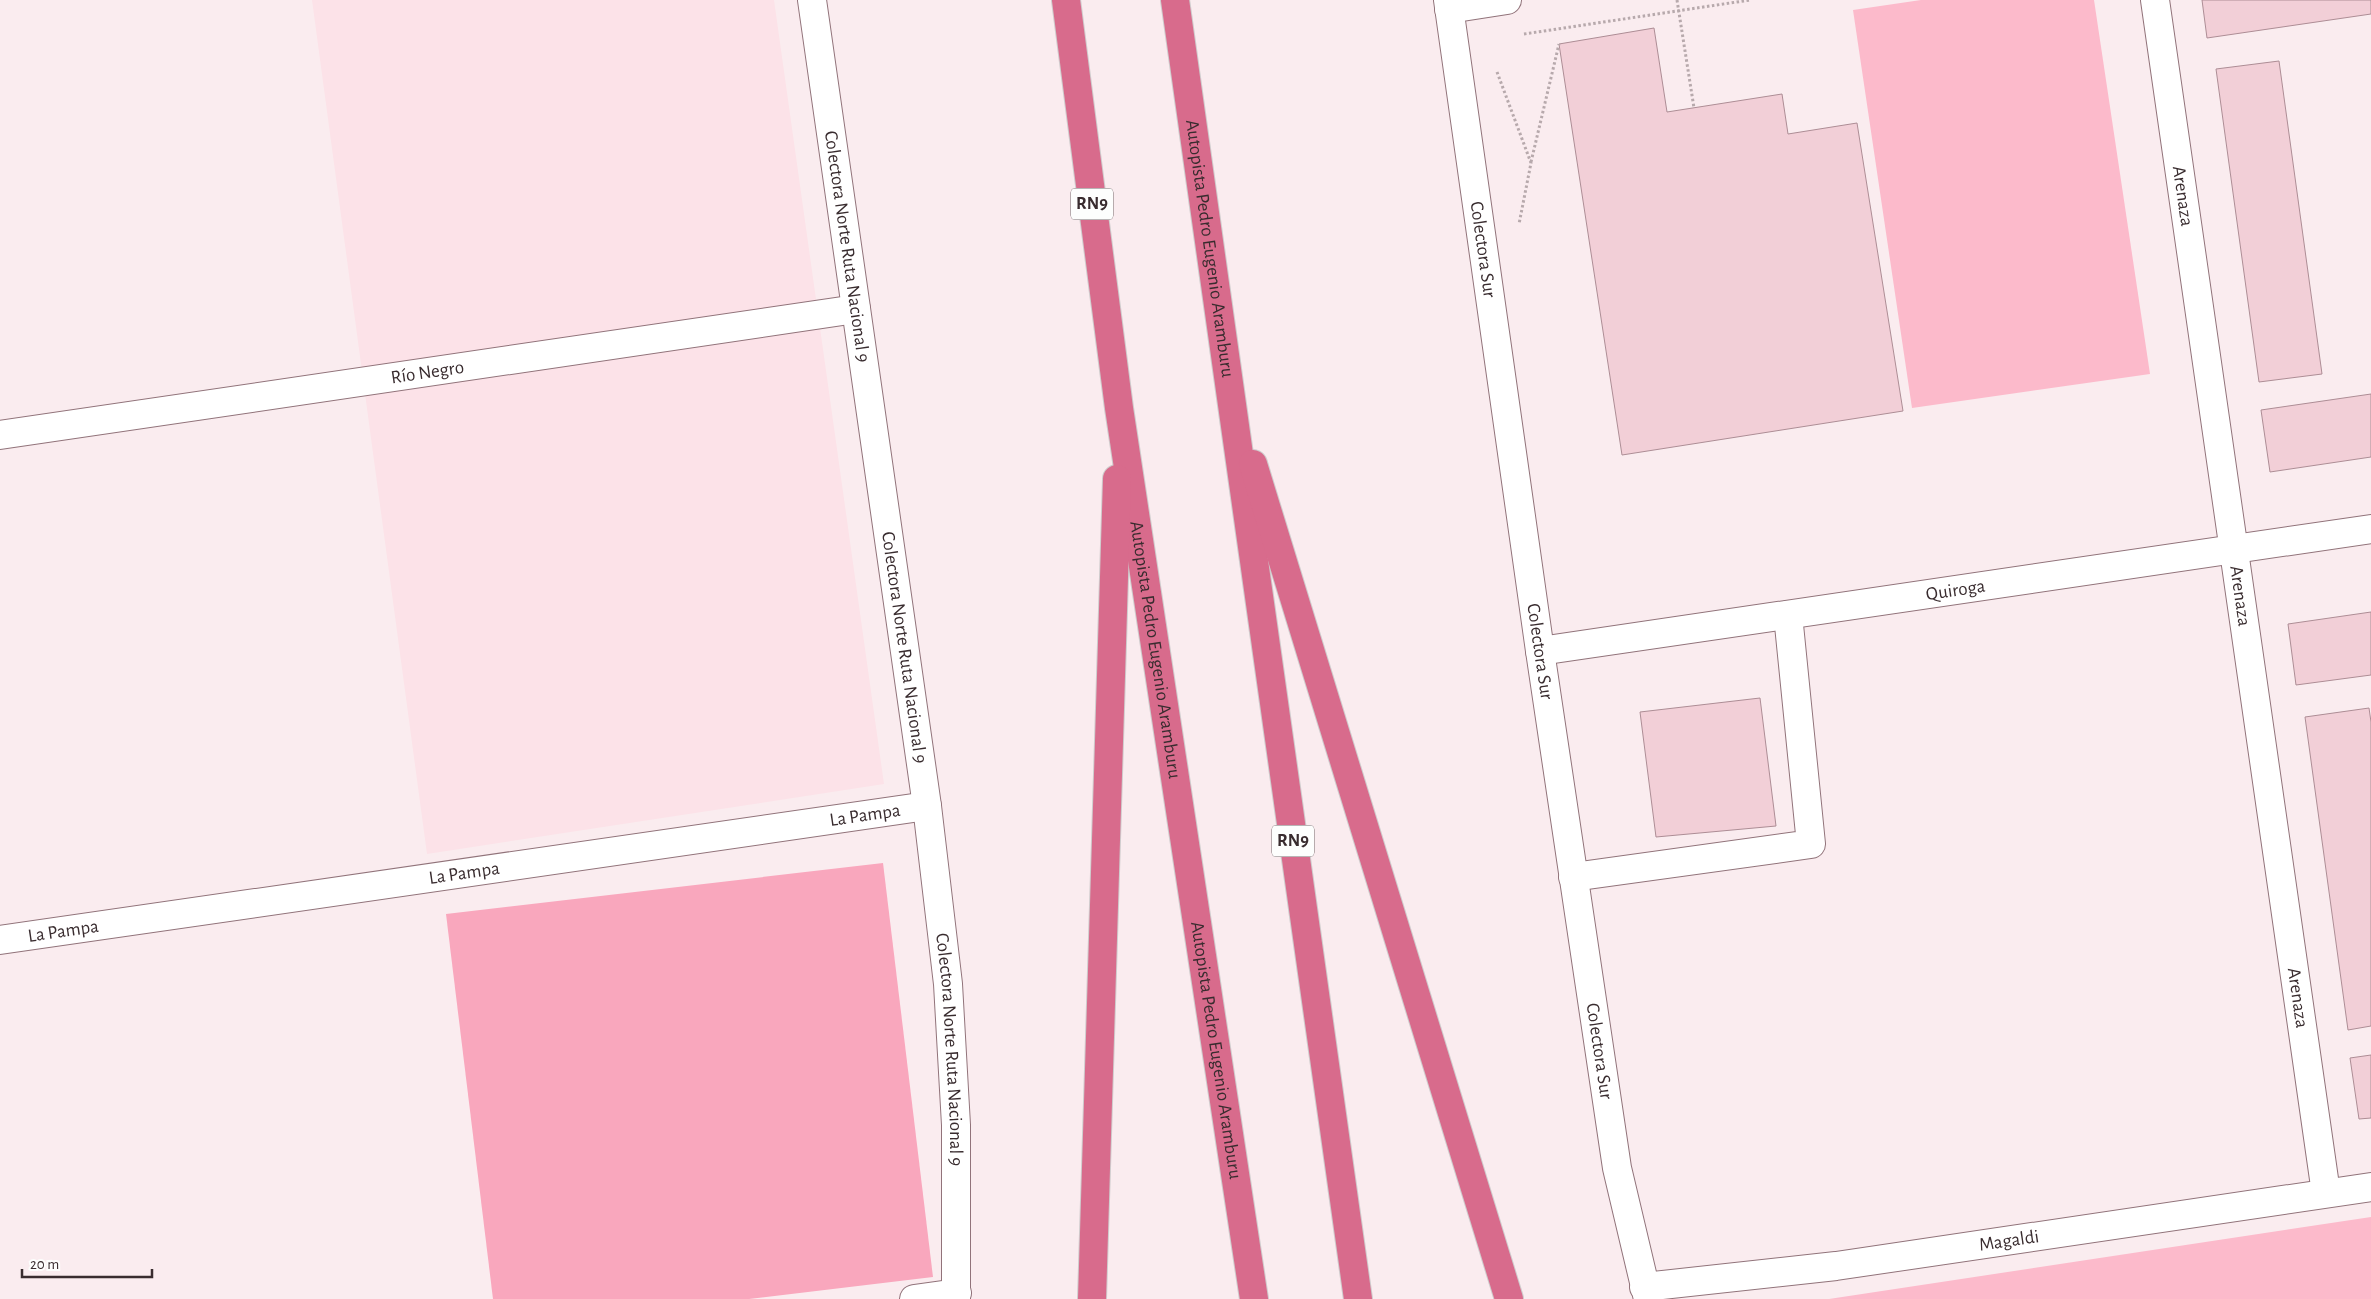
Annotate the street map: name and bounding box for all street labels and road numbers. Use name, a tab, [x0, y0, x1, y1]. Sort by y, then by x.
street label: Autopista Pedro Eugenio Aramburu	[1182, 118, 1238, 379]
street label: Colectora Norte Ruta Nacional 9	[821, 129, 873, 364]
street label: Arenaza	[2169, 165, 2197, 228]
road number: RN9	[1071, 188, 1113, 220]
street label: Colectora Sur	[1467, 200, 1499, 299]
street label: Río Negro	[390, 357, 465, 387]
street label: Autopista Pedro Eugenio Aramburu	[1127, 520, 1185, 780]
street label: Colectora Norte Ruta Nacional 9	[878, 530, 930, 765]
street label: Arenaza	[2227, 564, 2254, 628]
street label: Quiroga	[1925, 576, 1987, 604]
street label: Colectora Sur	[1524, 602, 1557, 701]
street label: La Pampa	[828, 800, 902, 829]
road number: RN9	[1272, 826, 1314, 856]
street label: La Pampa	[427, 858, 501, 887]
street label: La Pampa	[27, 916, 100, 945]
street label: Autopista Pedro Eugenio Aramburu	[1187, 920, 1245, 1181]
street label: Colectora Norte Ruta Nacional 9	[933, 932, 966, 1166]
street label: Arenaza	[2284, 966, 2312, 1030]
street label: Colectora Sur	[1583, 1002, 1616, 1101]
street label: Magaldi	[1978, 1227, 2040, 1254]

